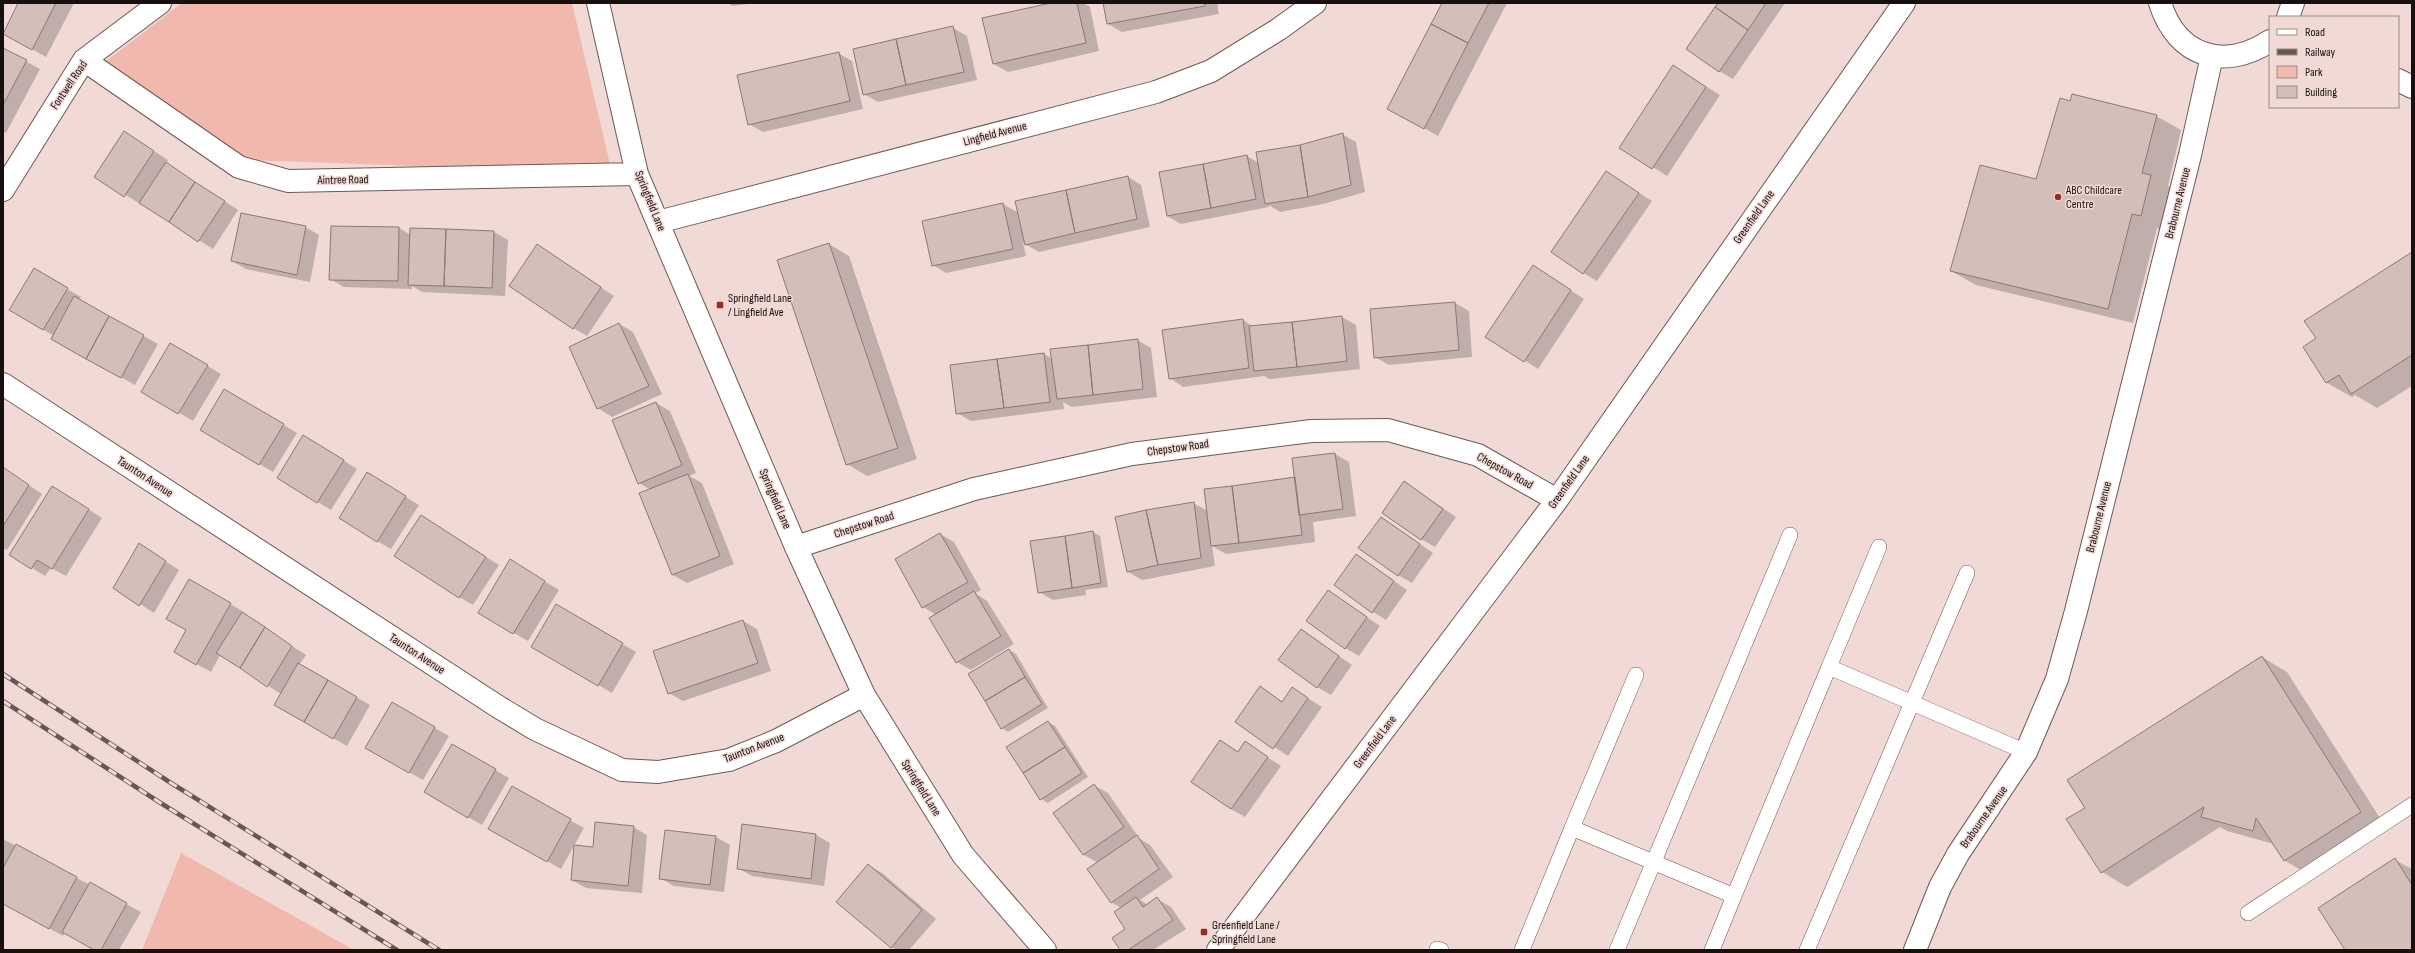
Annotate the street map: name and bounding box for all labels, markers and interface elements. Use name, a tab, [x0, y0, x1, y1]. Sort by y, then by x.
legend	[2269, 16, 2399, 108]
text: Road	[2305, 25, 2325, 40]
text: Railway	[2305, 45, 2336, 60]
street label: Fontwell Road	[47, 58, 91, 112]
text: Park	[2305, 65, 2323, 80]
text: Building	[2305, 85, 2337, 100]
street label: Lingfield Avenue	[962, 118, 1029, 150]
street label: Brabourne Avenue	[2162, 166, 2194, 240]
street label: Springfield Lane	[631, 169, 669, 234]
street label: Aintree Road	[316, 172, 369, 188]
place label: ABC Childcare Centre	[2065, 183, 2122, 212]
street label: Greenfield Lane	[1730, 187, 1778, 247]
marker: ABC Childcare Centre	[2053, 192, 2063, 202]
place label: Springfield Lane / Lingfield Ave	[728, 291, 792, 320]
marker: Springfield Lane / Lingfield Ave	[715, 300, 725, 310]
street label: Chepstow Road	[1146, 436, 1210, 460]
street label: Chepstow Road	[1474, 449, 1536, 493]
street label: Greenfield Lane	[1545, 452, 1593, 512]
street label: Taunton Avenue	[114, 453, 176, 501]
street label: Springfield Lane	[756, 467, 794, 532]
street label: Brabourne Avenue	[2083, 480, 2115, 554]
street label: Chepstow Road	[832, 508, 896, 542]
street label: Taunton Avenue	[386, 630, 448, 678]
street label: Greenfield Lane	[1350, 712, 1400, 771]
street label: Taunton Avenue	[721, 729, 787, 766]
street label: Springfield Lane	[898, 757, 944, 819]
street label: Brabourne Avenue	[1957, 783, 2011, 851]
place label: Greenfield Lane / Springfield Lane	[1212, 918, 1280, 947]
marker: Greenfield Lane / Springfield Lane	[1199, 927, 1209, 937]

